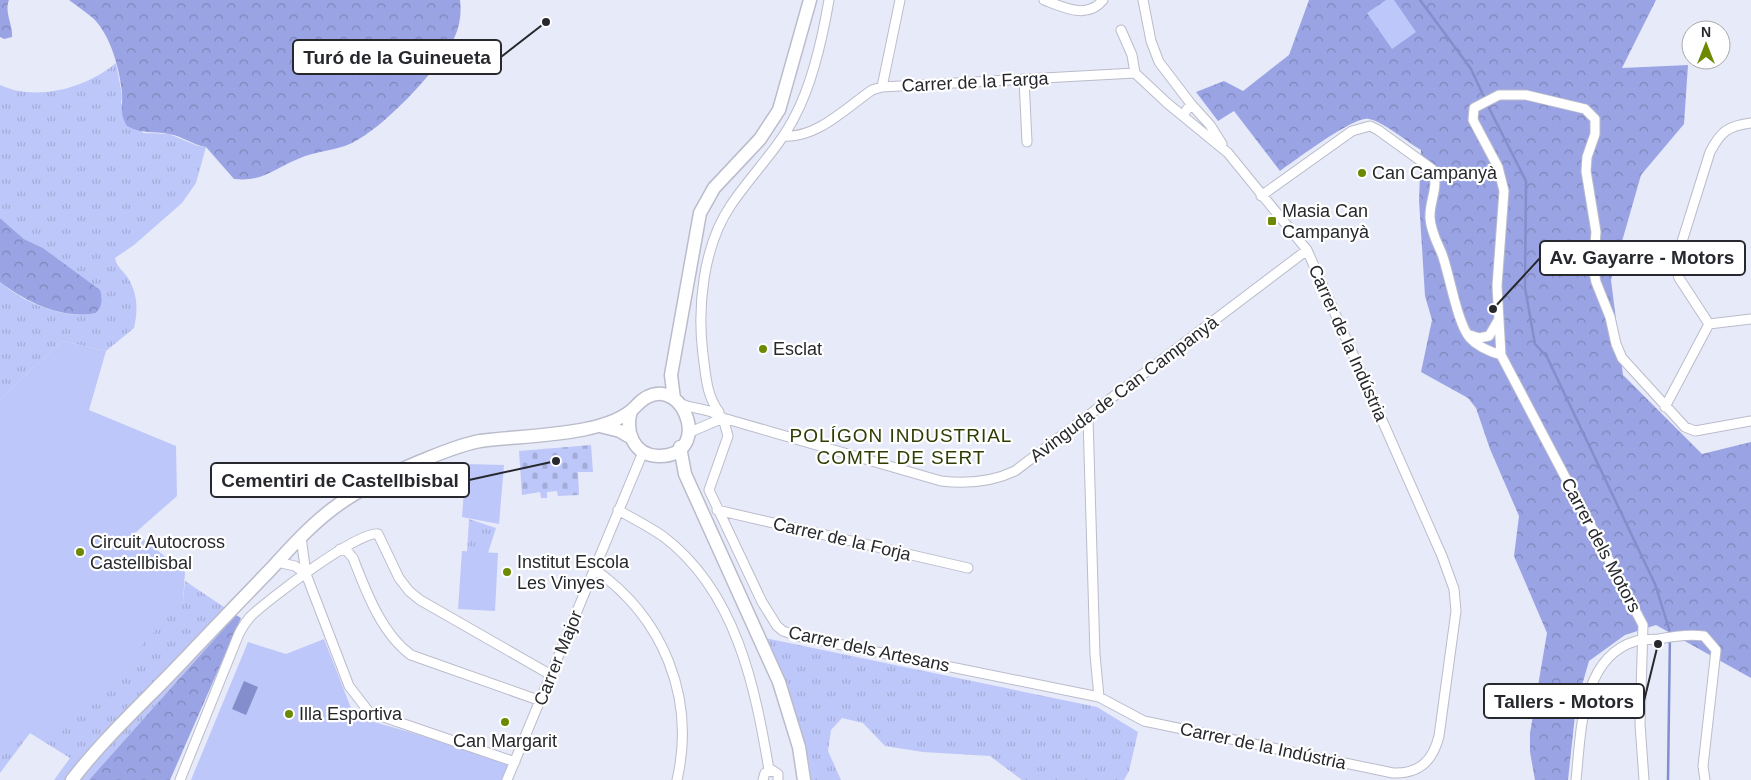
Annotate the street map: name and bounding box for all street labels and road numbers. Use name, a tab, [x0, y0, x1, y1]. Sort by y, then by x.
street label: Carrer de la Farga	[901, 68, 1050, 96]
street label: Carrer de la Indústria	[1304, 262, 1392, 425]
street label: Avinguda de Can Campanyà	[1026, 311, 1223, 466]
street label: Carrer dels Motors	[1557, 475, 1645, 615]
street label: Carrer de la Forja	[771, 513, 914, 565]
street label: Carrer Major	[530, 607, 586, 709]
street label: Carrer dels Artesans	[787, 622, 951, 676]
street label: Carrer de la Indústria	[1178, 719, 1349, 774]

